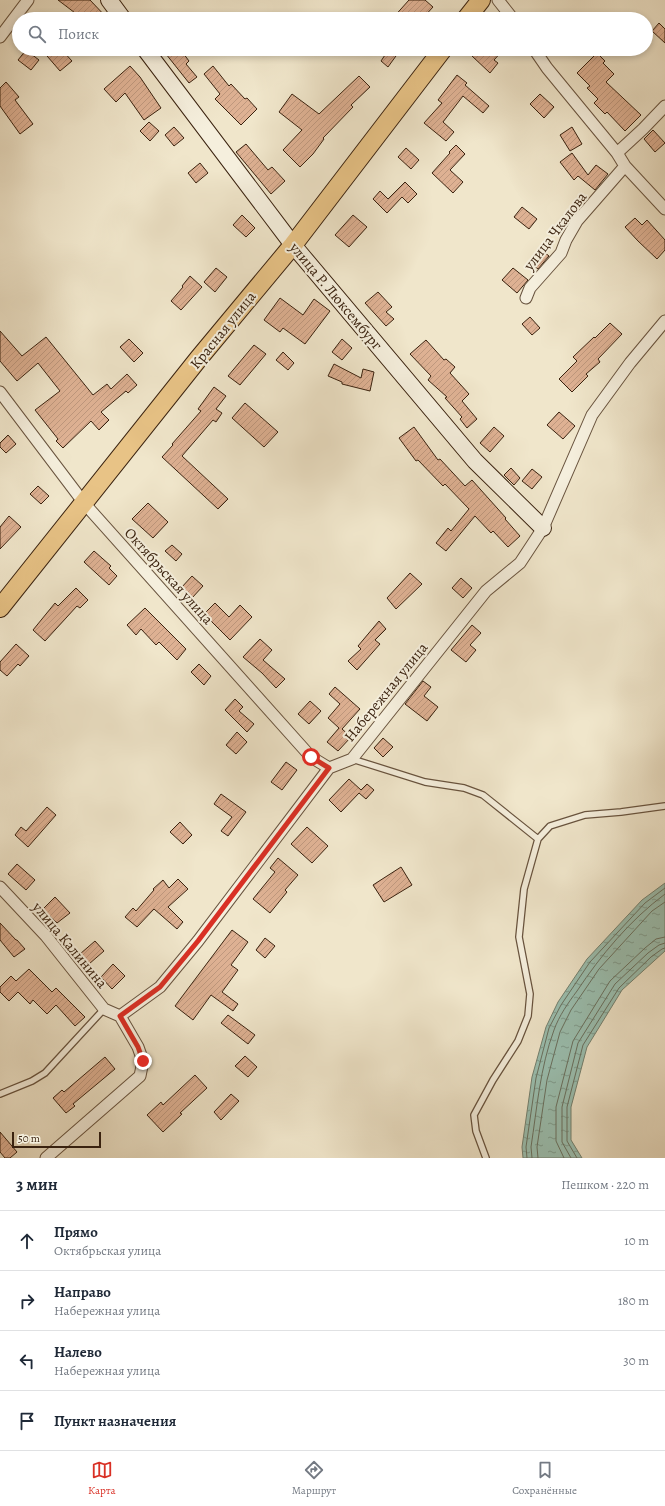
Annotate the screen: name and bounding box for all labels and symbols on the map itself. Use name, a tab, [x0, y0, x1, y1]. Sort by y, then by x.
street label: улица Чкалова	[518, 188, 591, 275]
street label: улица Р. Люксембург	[284, 237, 387, 355]
street label: Красная улица	[185, 287, 261, 373]
street label: Октябрьская улица	[120, 523, 218, 629]
street label: Набережная улица	[340, 638, 432, 746]
route start	[302, 748, 320, 766]
street label: улица Калинина	[27, 897, 112, 992]
route end	[134, 1052, 152, 1070]
scale bar	[12, 1130, 101, 1149]

